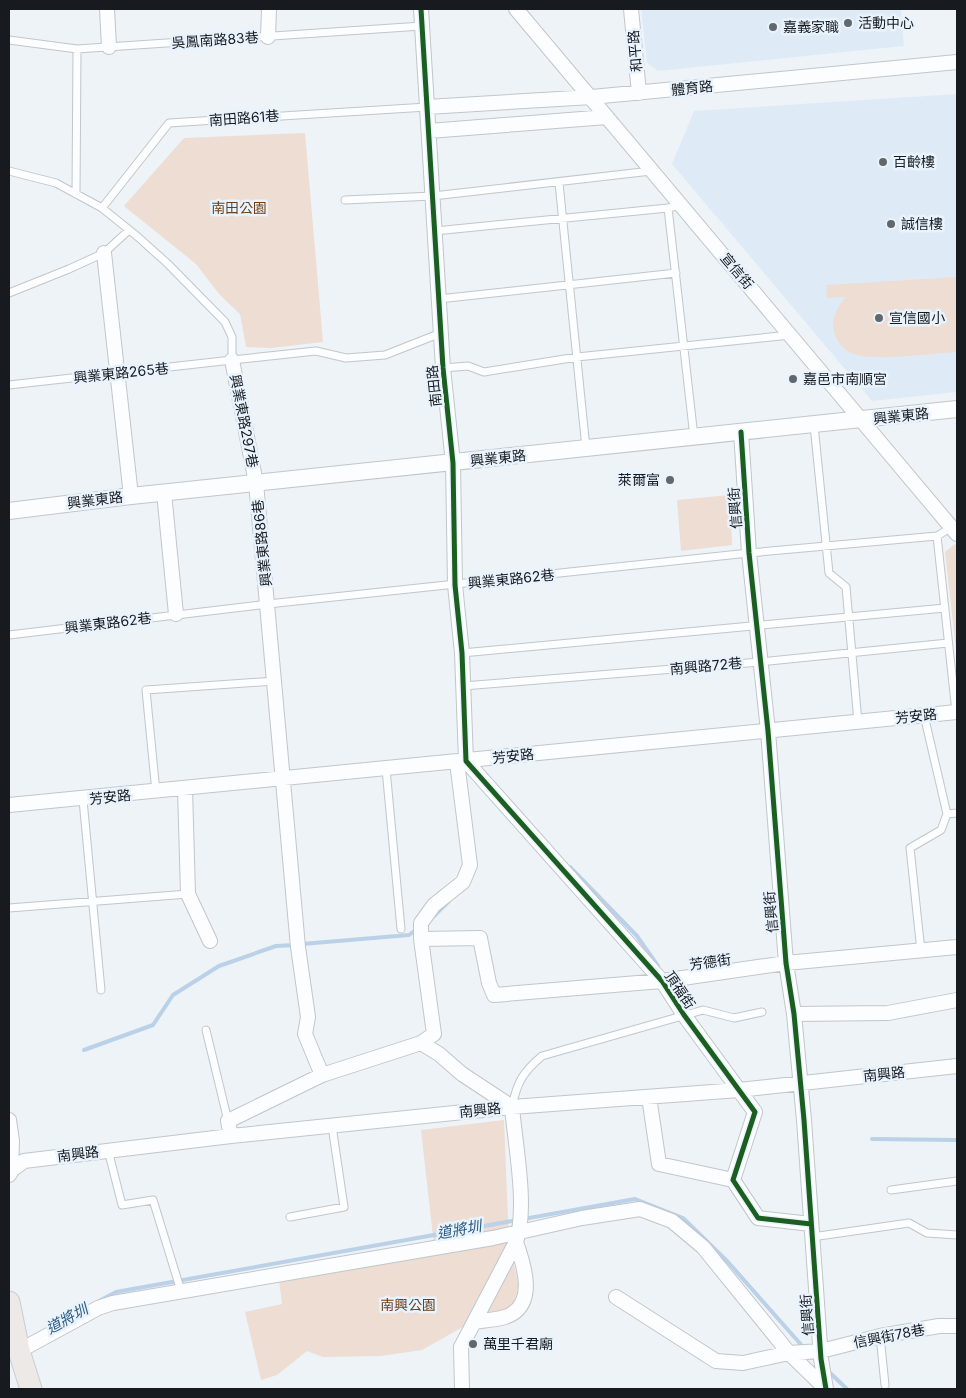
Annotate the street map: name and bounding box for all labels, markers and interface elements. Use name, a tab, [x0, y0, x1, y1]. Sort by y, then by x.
place label: 活動中心	[858, 14, 914, 31]
marker: 活動中心	[842, 17, 854, 29]
place label: 嘉義家職	[783, 18, 839, 35]
marker: 嘉義家職	[767, 21, 779, 33]
street label: 吳鳳南路83巷	[171, 28, 259, 51]
street label: 和平路	[624, 29, 645, 73]
street label: 體育路	[670, 77, 714, 98]
street label: 南田路61巷	[208, 107, 280, 128]
place label: 百齡樓	[893, 153, 935, 170]
marker: 百齡樓	[877, 156, 889, 168]
park label: 南田公園	[211, 199, 267, 216]
place label: 誠信樓	[901, 215, 943, 232]
marker: 誠信樓	[885, 218, 897, 230]
street label: 宣信街	[717, 249, 757, 292]
place label: 宣信國小	[889, 309, 945, 326]
marker: 宣信國小	[873, 312, 885, 324]
street label: 興業東路265巷	[72, 359, 169, 386]
street label: 南田路	[423, 364, 444, 408]
place label: 嘉邑市南順宮	[803, 370, 887, 387]
street label: 興業東路297巷	[227, 373, 262, 469]
marker: 嘉邑市南順宮	[787, 373, 799, 385]
street label: 興業東路	[872, 404, 930, 427]
street label: 興業東路	[469, 446, 527, 469]
place label: 萊爾富	[618, 471, 660, 488]
marker: 萊爾富	[664, 474, 676, 486]
street label: 信興街	[725, 486, 744, 530]
street label: 興業東路	[66, 488, 124, 511]
street label: 興業東路86巷	[248, 499, 275, 587]
street label: 興業東路62巷	[467, 565, 555, 592]
street label: 興業東路62巷	[64, 609, 152, 636]
street label: 南興路72巷	[669, 654, 743, 677]
street label: 芳安路	[894, 705, 938, 726]
street label: 芳安路	[491, 745, 535, 766]
street label: 芳安路	[88, 786, 132, 807]
street label: 信興街	[760, 890, 781, 934]
street label: 芳德街	[688, 950, 732, 973]
street label: 頂福街	[662, 968, 699, 1012]
street label: 南興路	[862, 1063, 906, 1084]
street label: 南興路	[458, 1099, 502, 1120]
street label: 南興路	[56, 1143, 100, 1164]
water label: 道將圳	[435, 1216, 485, 1243]
street label: 信興街	[797, 1293, 816, 1337]
park label: 南興公園	[380, 1296, 436, 1313]
water label: 道將圳	[42, 1298, 93, 1338]
street label: 信興街78巷	[852, 1320, 926, 1351]
place label: 萬里千君廟	[483, 1335, 553, 1352]
marker: 萬里千君廟	[467, 1338, 479, 1350]

